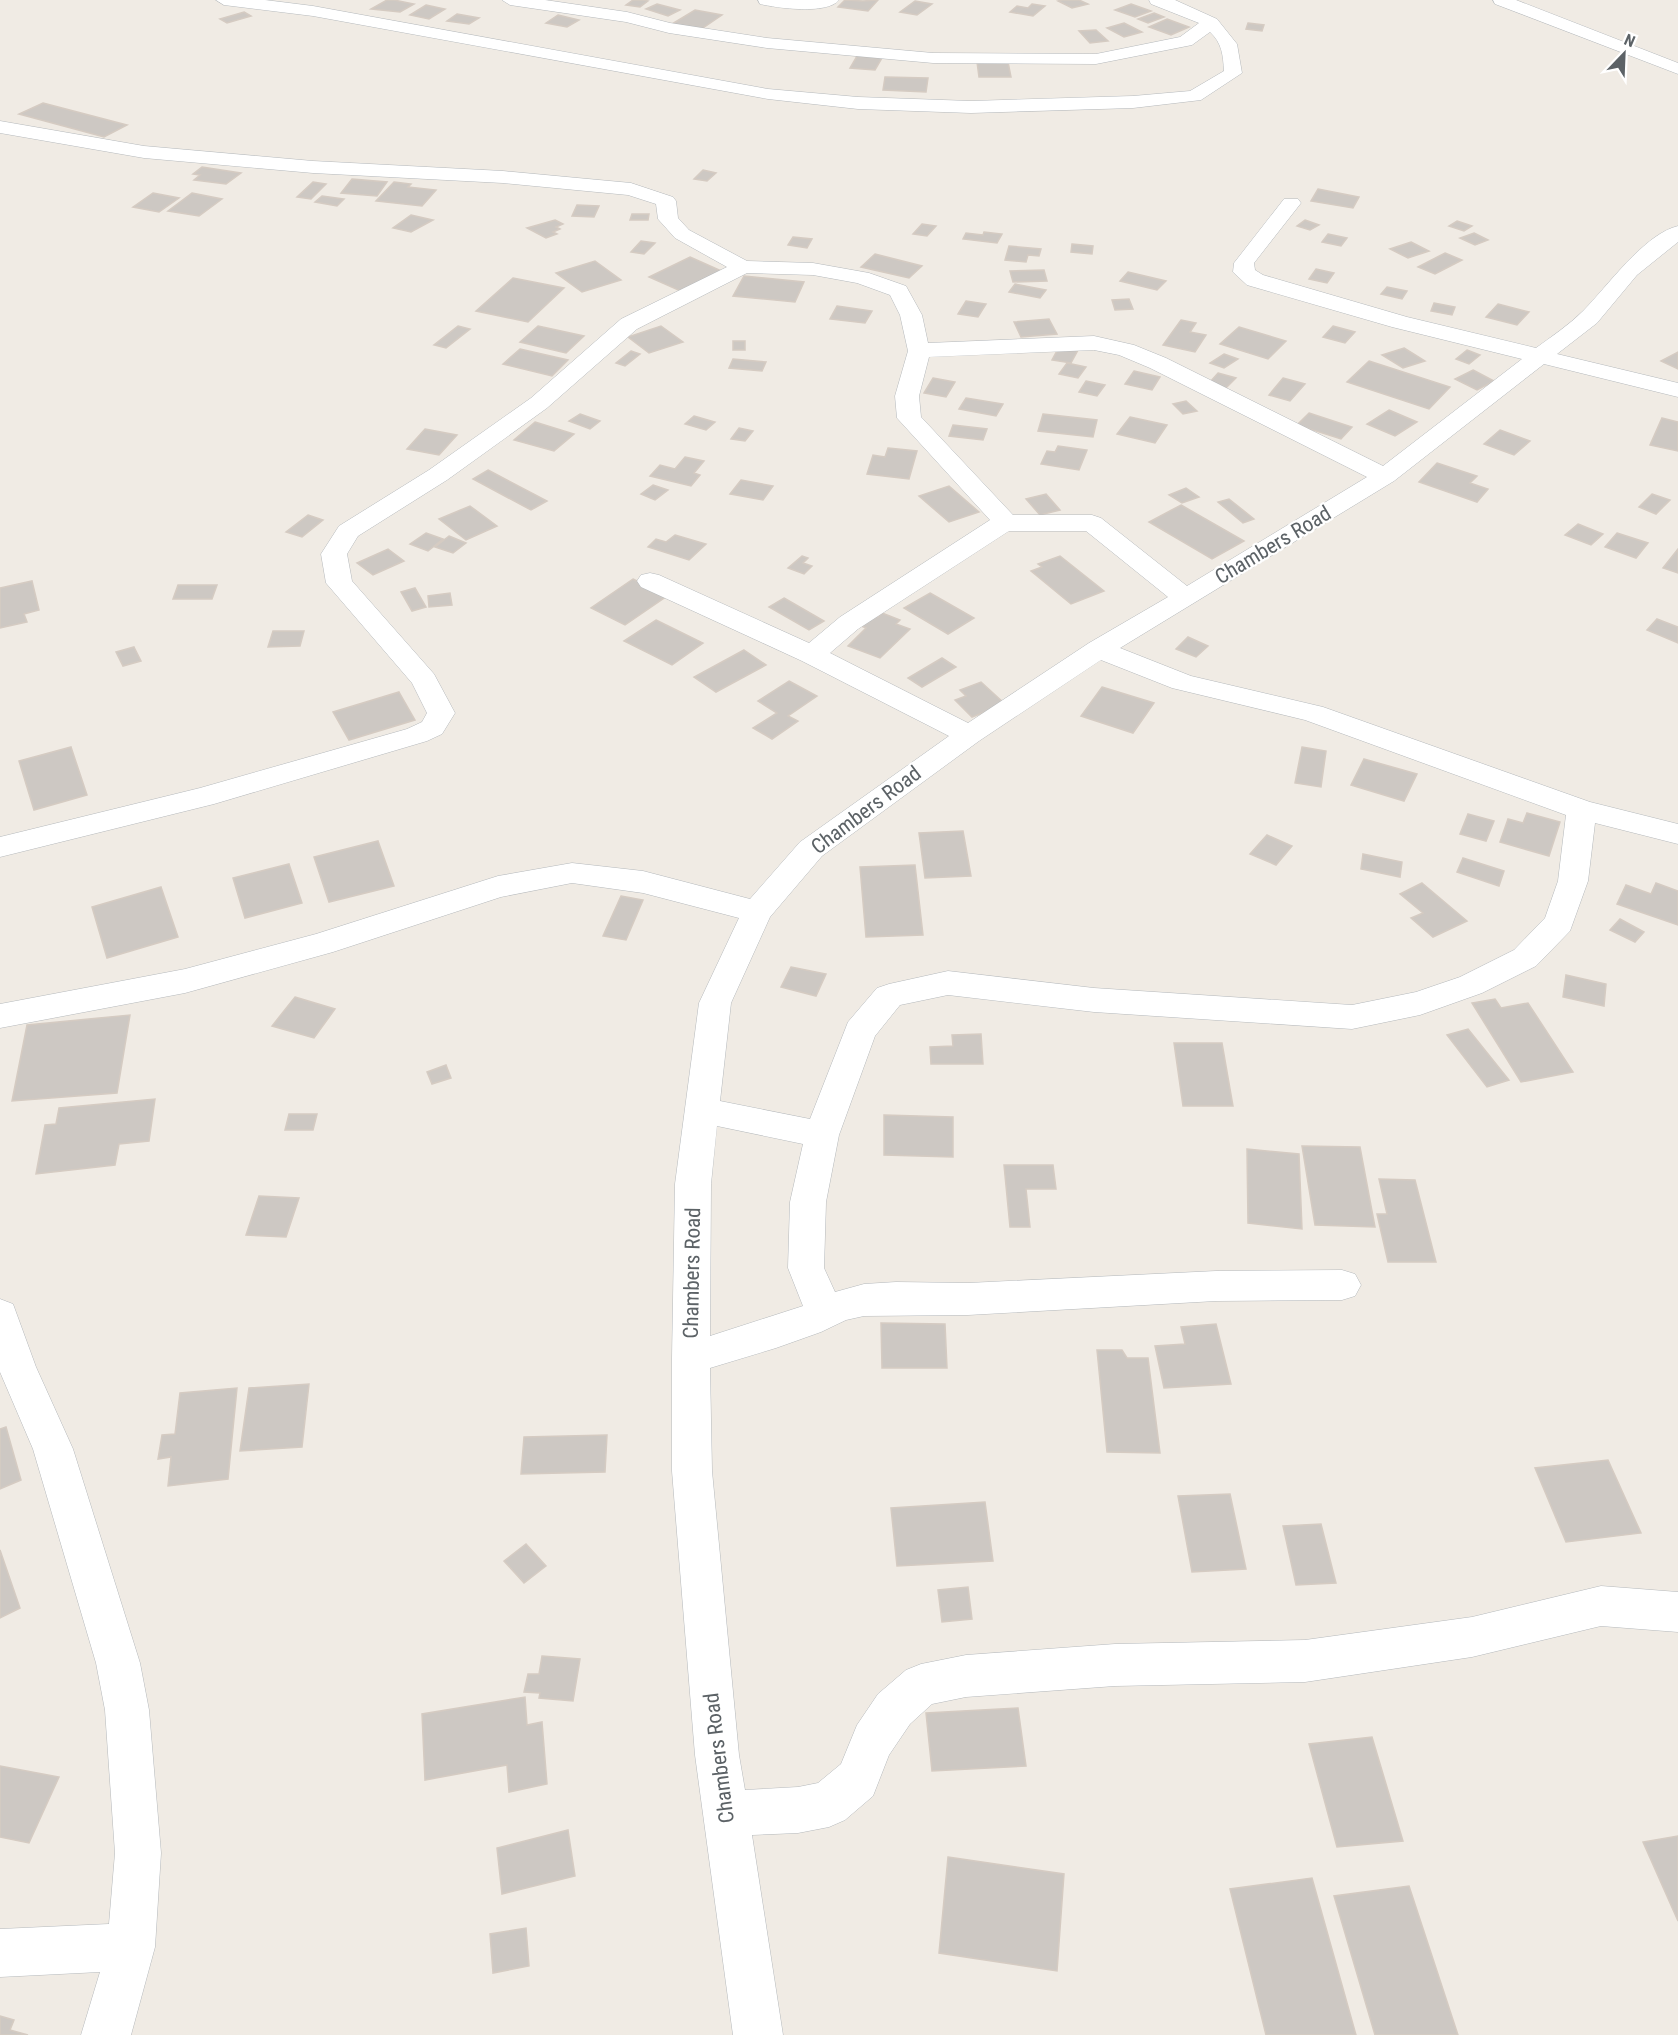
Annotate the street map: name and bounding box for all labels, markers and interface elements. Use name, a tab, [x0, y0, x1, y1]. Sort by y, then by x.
north arrow	[1594, 24, 1654, 84]
text: N	[1621, 30, 1638, 51]
street label: Chambers Road	[1211, 501, 1335, 589]
street label: Chambers Road	[806, 761, 926, 859]
street label: Chambers Road	[679, 1207, 705, 1339]
street label: Chambers Road	[699, 1691, 739, 1825]

